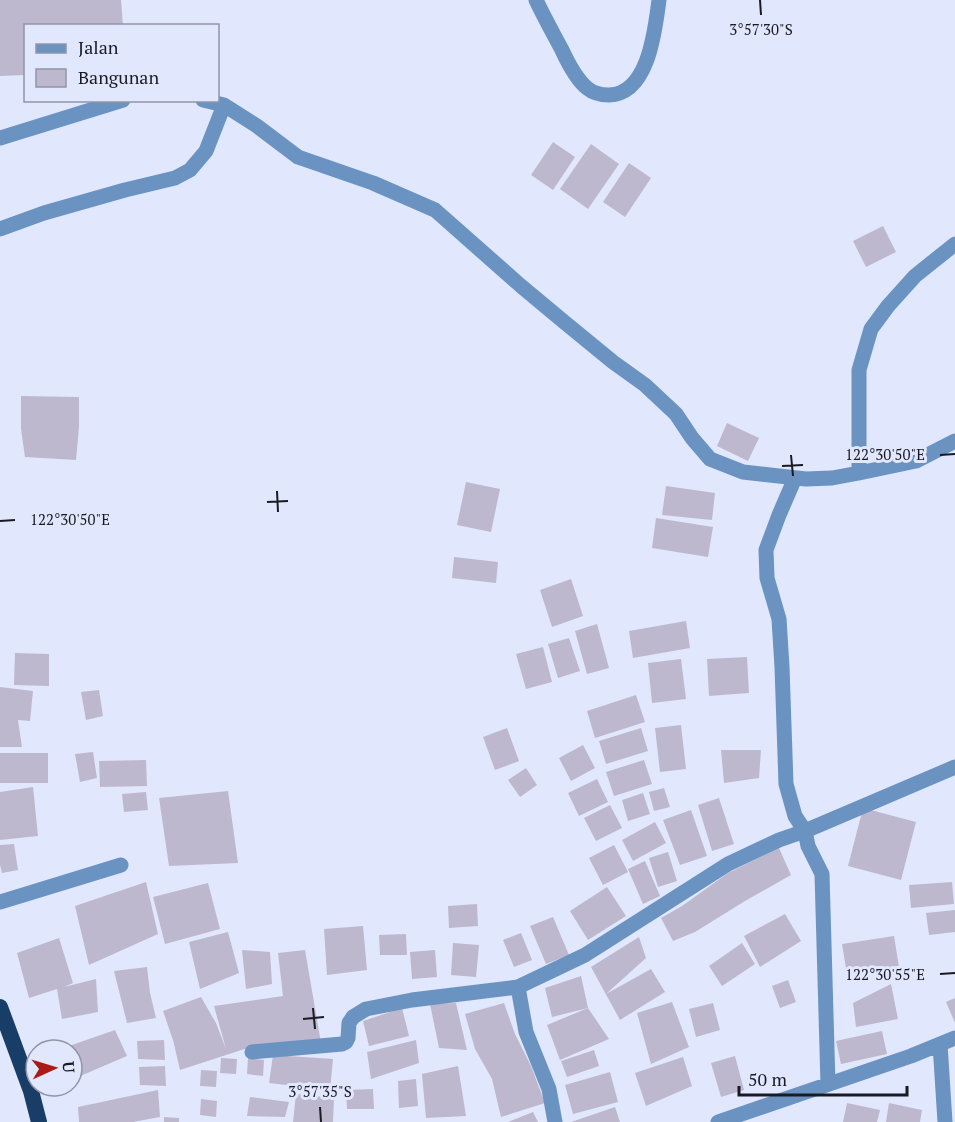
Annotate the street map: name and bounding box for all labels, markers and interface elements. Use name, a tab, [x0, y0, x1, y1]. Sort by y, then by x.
text: 3°57'30"S	[729, 19, 793, 39]
legend	[24, 24, 219, 102]
text: Jalan	[78, 35, 119, 59]
text: Bangunan	[78, 65, 159, 89]
text: 122°30'50"E	[845, 444, 925, 464]
text: 122°30'50"E	[30, 509, 110, 529]
text: 122°30'55"E	[845, 964, 925, 984]
north arrow	[24, 1038, 84, 1098]
scale bar	[739, 1059, 907, 1097]
text: U	[58, 1060, 80, 1074]
text: 50 m	[748, 1067, 788, 1091]
text: 3°57'35"S	[288, 1081, 352, 1101]

